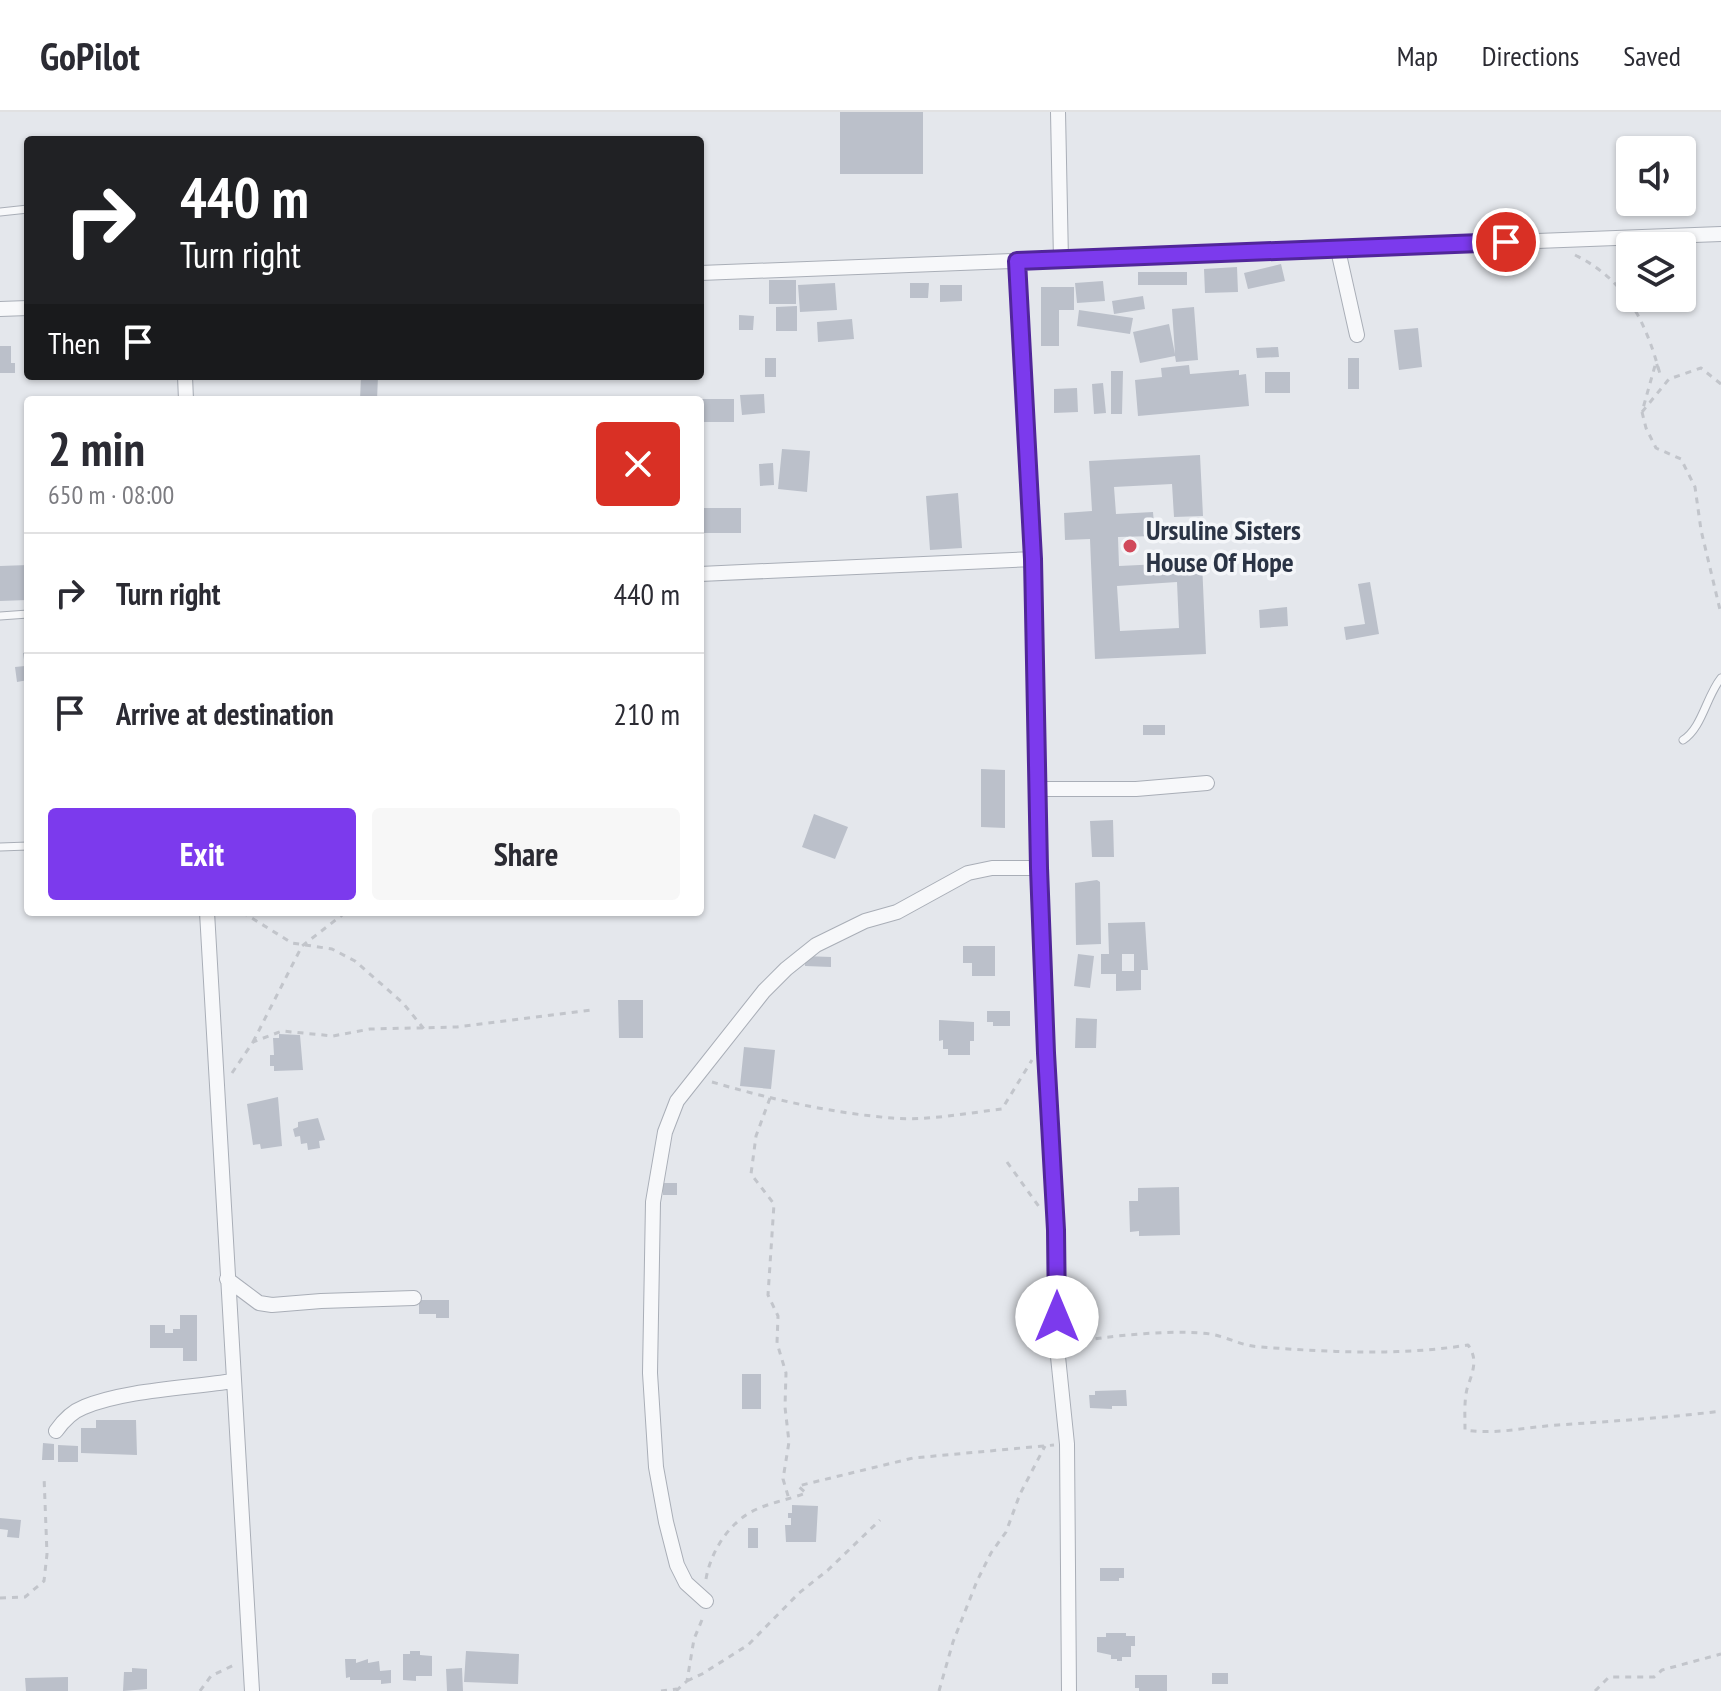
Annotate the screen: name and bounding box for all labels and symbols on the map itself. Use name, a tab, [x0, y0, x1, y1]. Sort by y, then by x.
pin	[1472, 208, 1540, 276]
place label: Ursuline Sisters House Of Hope	[1146, 511, 1301, 580]
marker: Ursuline Sisters House Of Hope	[1121, 537, 1139, 555]
position arrow	[1015, 1275, 1099, 1359]

